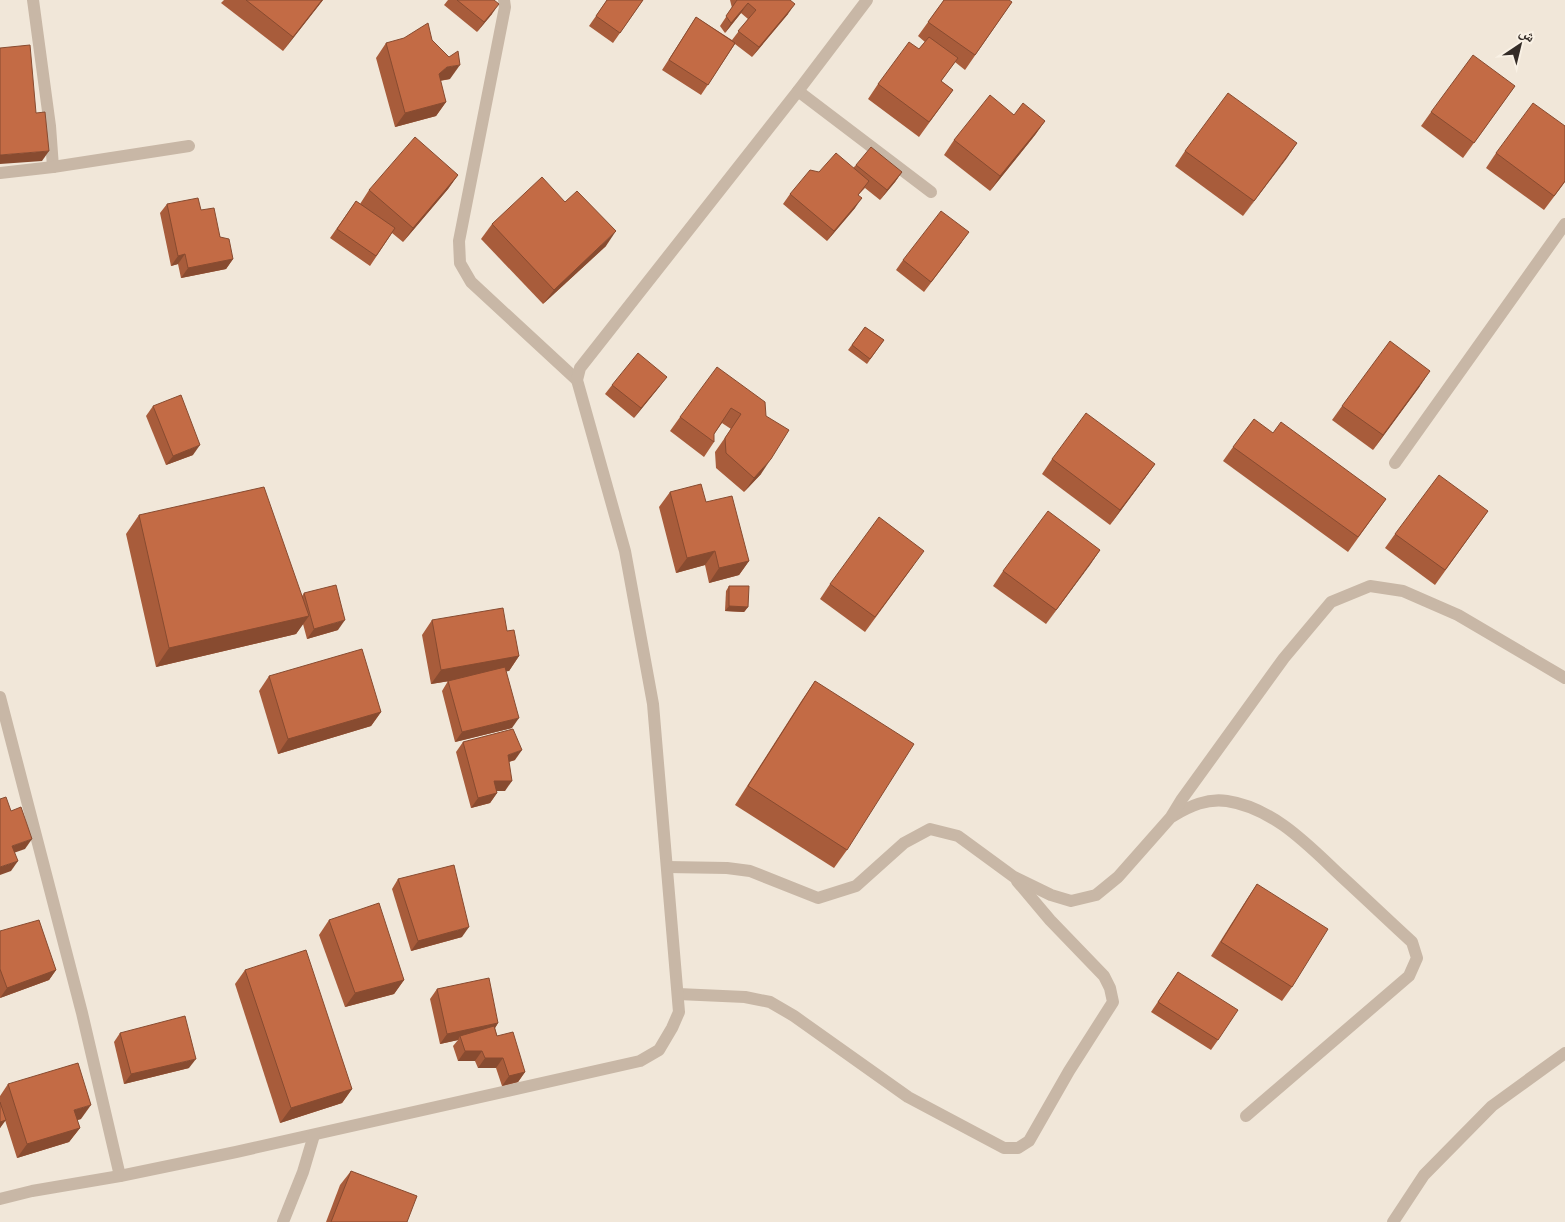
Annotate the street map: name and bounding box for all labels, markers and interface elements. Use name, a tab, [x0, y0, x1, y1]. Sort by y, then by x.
north arrow	[1495, 20, 1545, 70]
text: ش	[1516, 23, 1539, 46]

